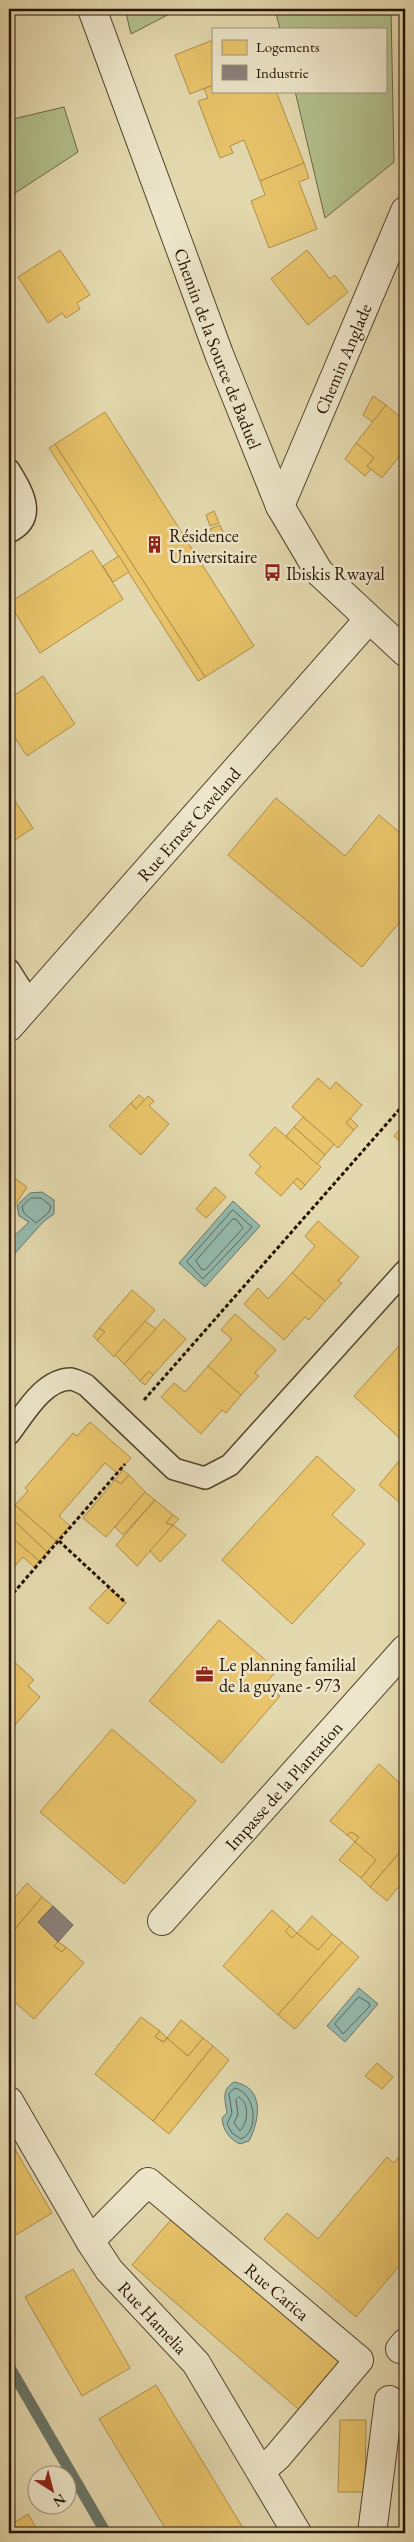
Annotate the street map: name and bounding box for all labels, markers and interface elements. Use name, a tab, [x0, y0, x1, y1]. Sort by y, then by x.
legend	[212, 28, 386, 92]
text: Logements	[256, 37, 320, 56]
text: Industrie	[256, 63, 309, 82]
street label: Chemin de la Source de Baduel	[169, 245, 267, 452]
street label: Chemin Anglade	[309, 300, 376, 418]
place label: Résidence Universitaire	[169, 524, 257, 568]
building icon: Résidence Universitaire	[145, 535, 165, 555]
place label: Ibiskis Rwayal	[286, 562, 385, 585]
bus stop icon: Ibiskis Rwayal	[262, 563, 282, 583]
street label: Rue Ernest Caveland	[132, 761, 245, 886]
place label: Le planning familial de la guyane - 973	[219, 1653, 356, 1697]
office icon: Le planning familial de la guyane - 973	[195, 1664, 215, 1684]
street label: Impasse de la Plantation	[219, 1715, 347, 1855]
street label: Rue Carica	[240, 2257, 315, 2325]
street label: Rue Hamelia	[113, 2276, 193, 2359]
north arrow	[28, 2464, 78, 2514]
text: N	[49, 2490, 70, 2512]

